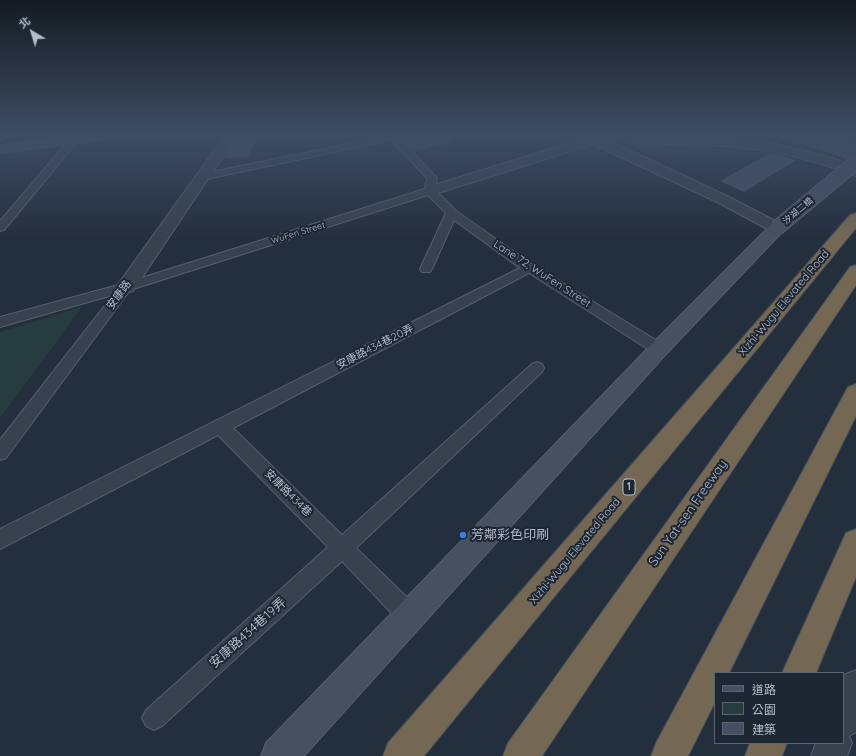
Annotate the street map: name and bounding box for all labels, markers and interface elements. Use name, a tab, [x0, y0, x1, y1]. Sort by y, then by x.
north arrow	[12, 12, 52, 52]
text: 北	[16, 14, 33, 31]
street label: 汐湖二橋	[781, 195, 815, 227]
street label: WuFen Street	[270, 220, 326, 246]
street label: Lane 72, WuFen Street	[491, 238, 593, 310]
street label: Xizhi-Wugu Elevated Road	[736, 247, 832, 359]
street label: 安康路	[104, 278, 134, 312]
street label: 安康路434巷20弄	[334, 322, 416, 372]
street label: Sun Yat-sen Freeway	[645, 457, 731, 569]
street label: 安康路434巷	[262, 467, 314, 519]
road number: 1	[623, 479, 635, 495]
street label: Xizhi-Wugu Elevated Road	[527, 495, 623, 607]
place label: 芳鄰彩色印刷	[471, 527, 549, 543]
marker: 芳鄰彩色印刷	[458, 530, 468, 540]
street label: 安康路434巷19弄	[207, 595, 289, 671]
legend	[714, 672, 844, 744]
text: 道路	[752, 682, 776, 697]
text: 公園	[752, 702, 776, 717]
text: 建築	[752, 722, 776, 737]

